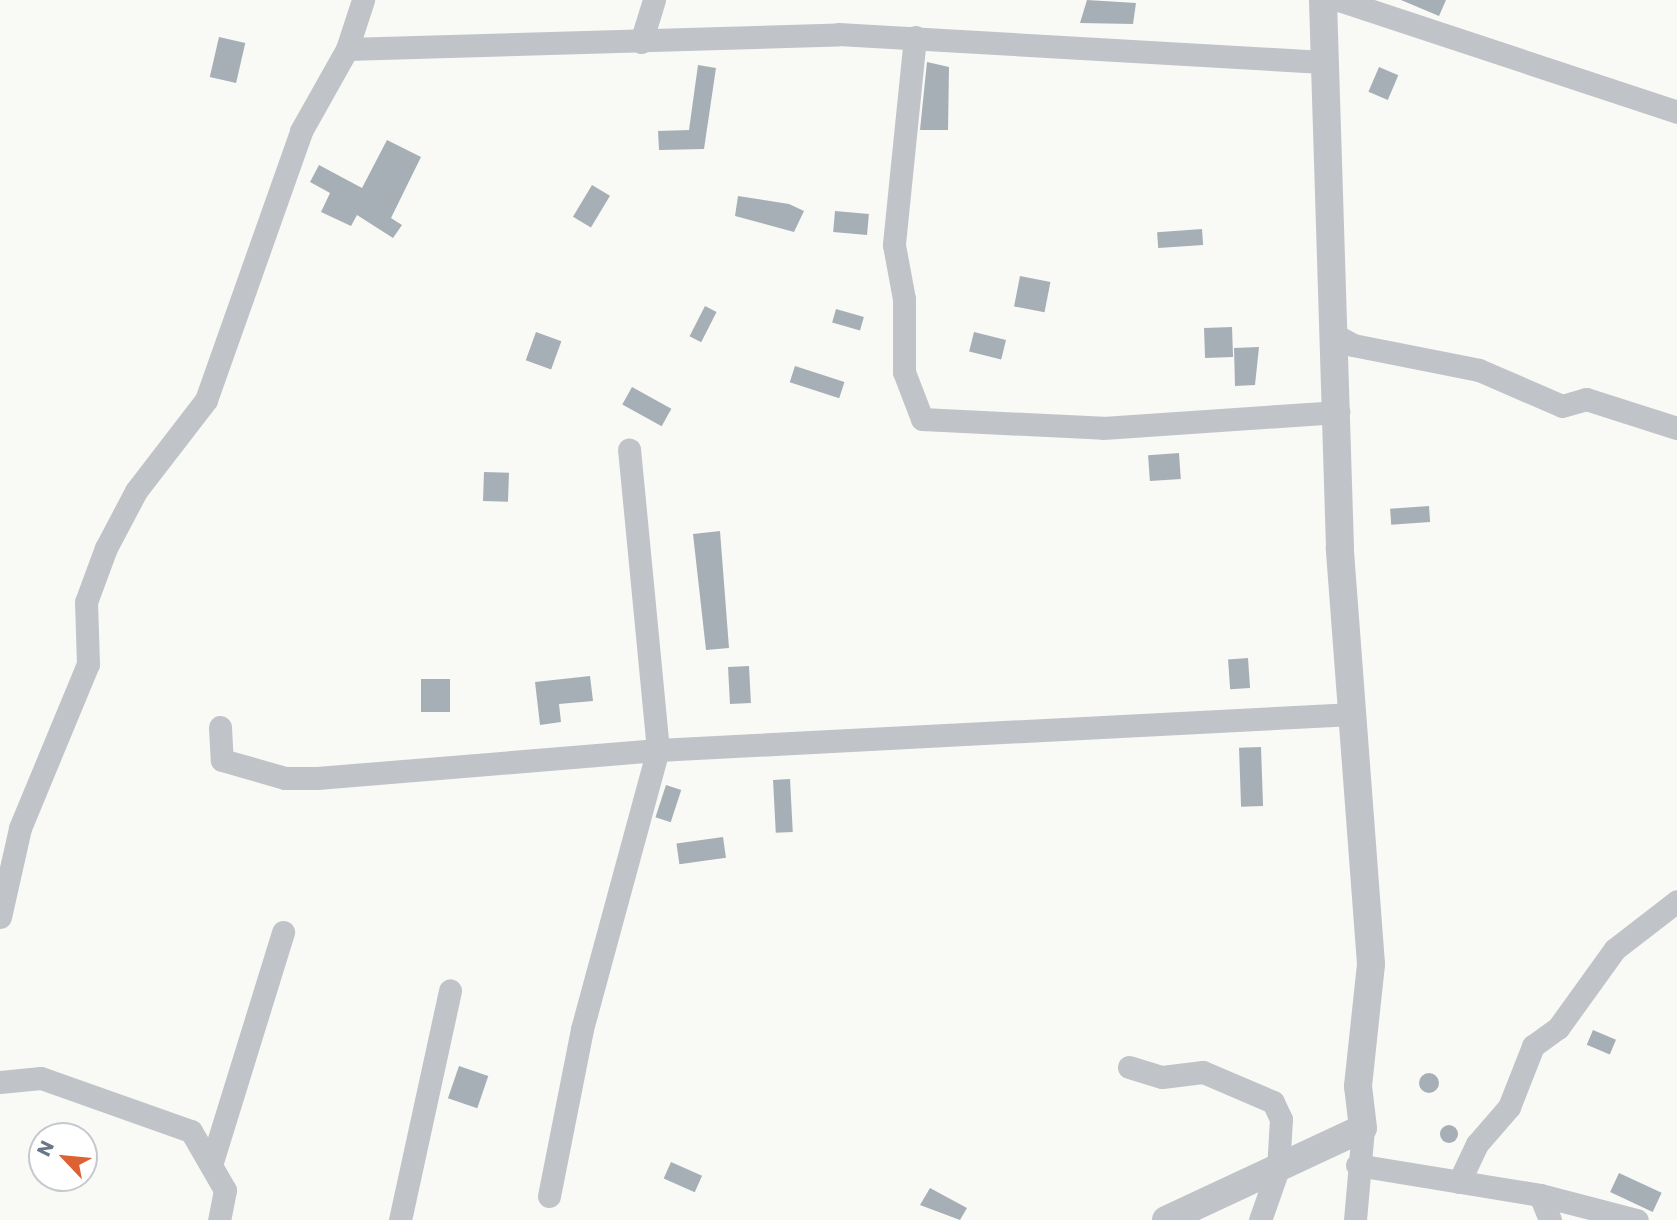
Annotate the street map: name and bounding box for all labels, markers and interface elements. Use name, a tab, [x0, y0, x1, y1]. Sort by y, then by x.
north arrow	[28, 1122, 98, 1192]
text: N	[30, 1136, 61, 1161]

